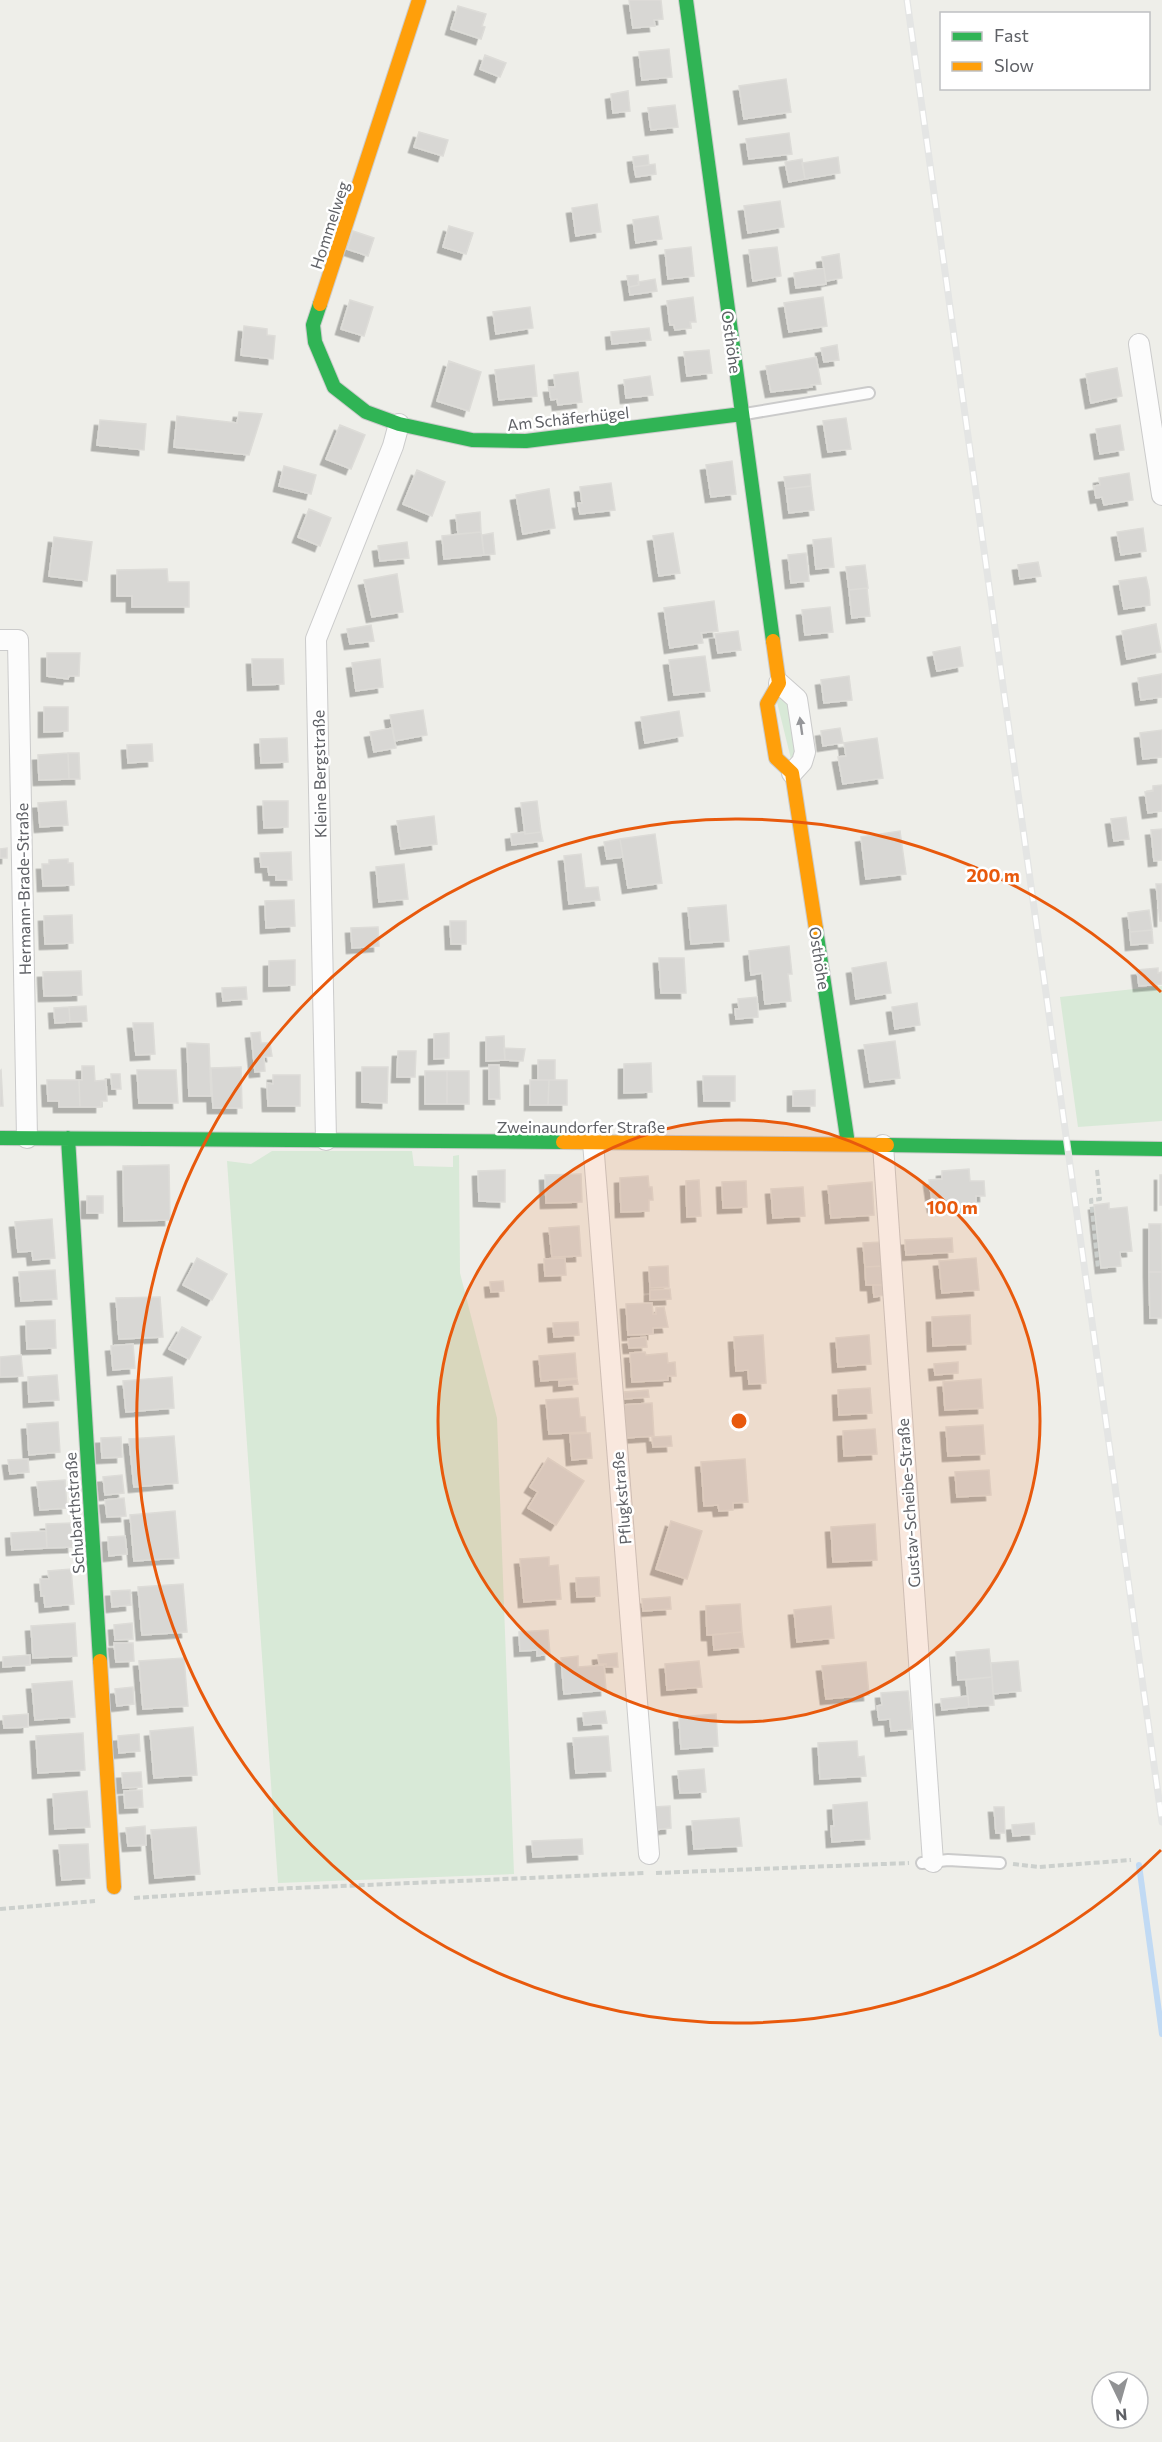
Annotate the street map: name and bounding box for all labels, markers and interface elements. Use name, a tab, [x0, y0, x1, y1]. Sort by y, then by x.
legend	[940, 12, 1150, 90]
text: Fast	[994, 24, 1029, 46]
text: Slow	[994, 54, 1034, 76]
street label: Hommelweg	[306, 178, 352, 272]
street label: Osthöhe	[718, 309, 746, 375]
street label: Am Schäferhügel	[506, 402, 630, 434]
street label: Kleine Bergstraße	[308, 710, 330, 838]
one-way arrow	[797, 716, 806, 735]
street label: Hermann-Brade-Straße	[12, 803, 34, 975]
text: 200 m	[966, 864, 1020, 886]
street label: Osthöhe	[806, 925, 834, 991]
street label: Zweinaundorfer Straße	[497, 1117, 665, 1136]
text: 100 m	[926, 1196, 978, 1218]
centre of rings	[729, 1411, 749, 1431]
street label: Gustav-Scheibe-Straße	[893, 1418, 923, 1588]
street label: Pflugkstraße	[607, 1451, 635, 1545]
street label: Schubarthstraße	[60, 1452, 88, 1574]
north arrow	[1090, 2370, 1150, 2430]
text: N	[1115, 2405, 1128, 2425]

